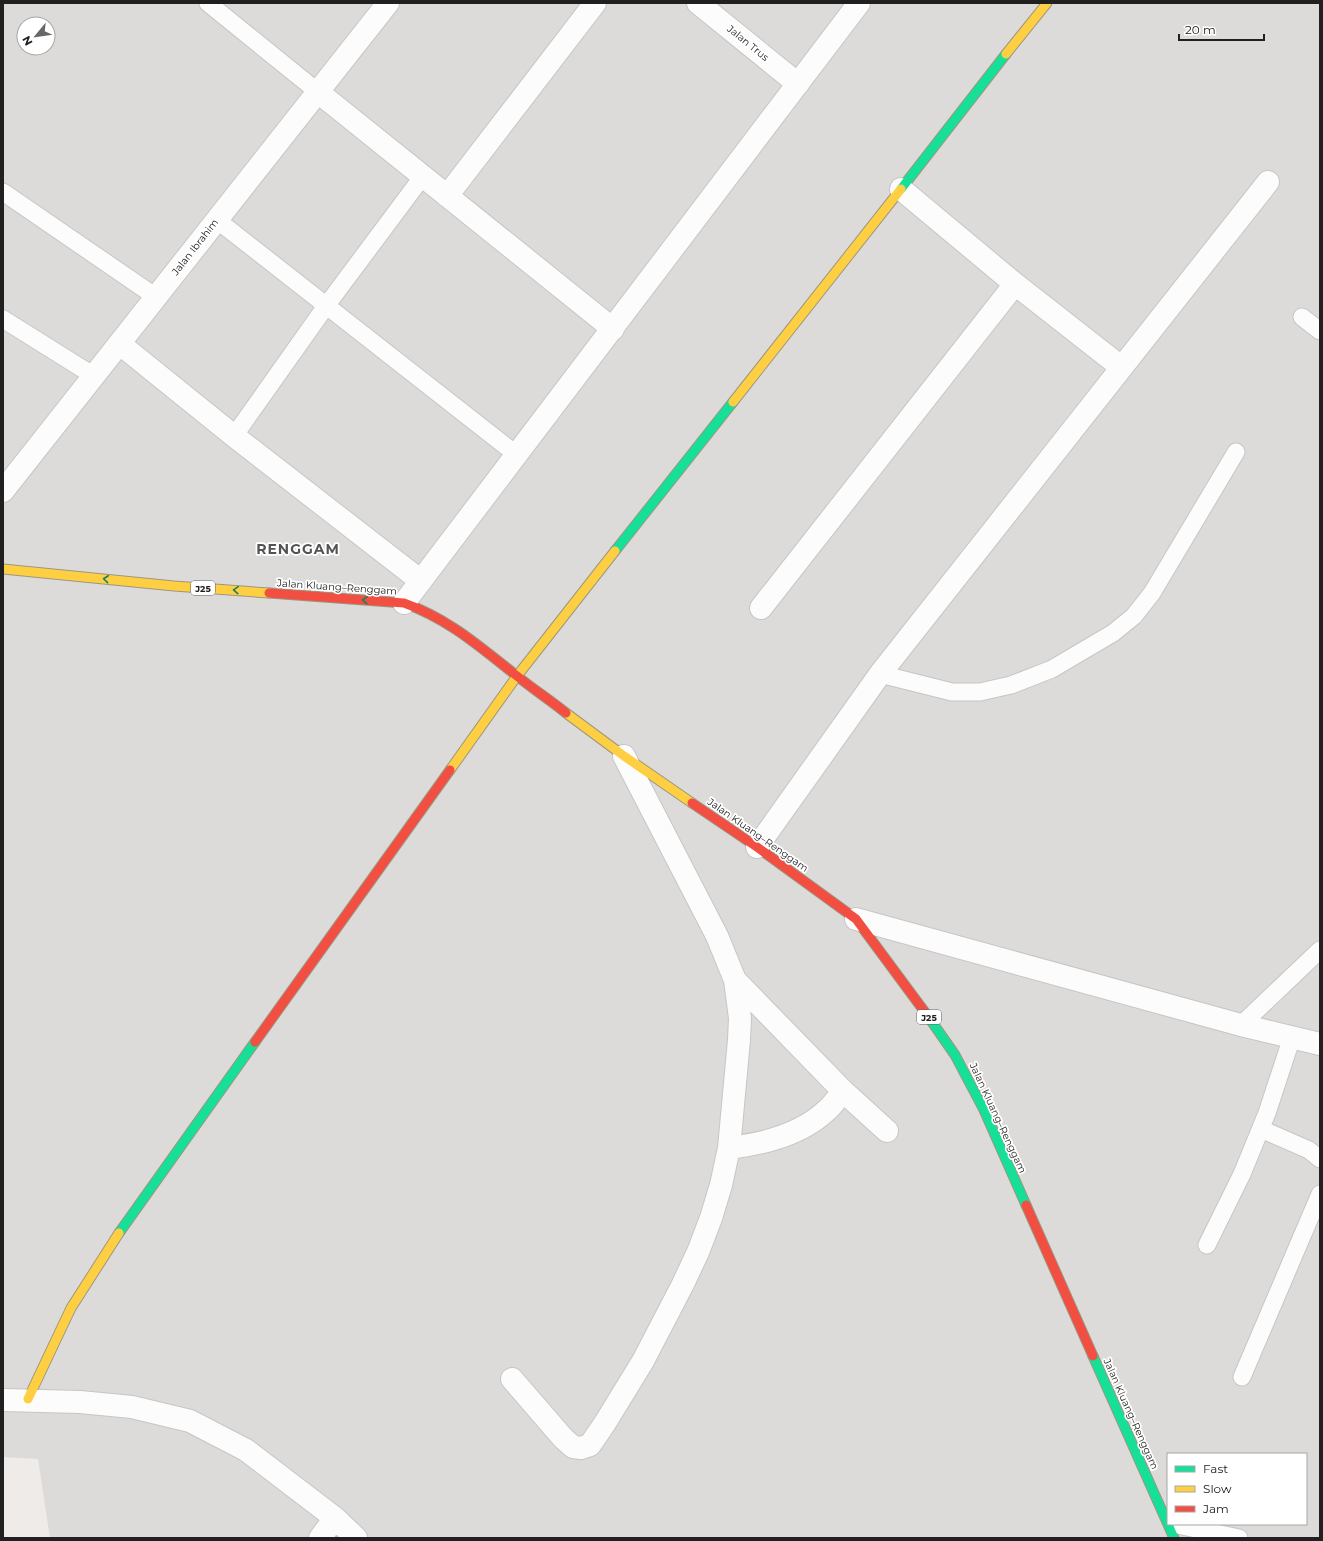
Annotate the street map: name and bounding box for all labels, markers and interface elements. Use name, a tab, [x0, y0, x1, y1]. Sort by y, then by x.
north arrow	[16, 16, 56, 56]
scale bar	[1179, 16, 1264, 42]
street label: Jalan Trus	[724, 22, 772, 64]
text: 20 m	[1185, 22, 1216, 37]
text: N	[19, 34, 36, 48]
street label: Jalan Ibrahim	[168, 216, 221, 279]
district label: RENGGAM	[256, 540, 340, 558]
one-way arrow	[103, 575, 109, 584]
street label: Jalan Kluang–Renggam	[276, 576, 397, 598]
road number: J25	[191, 581, 215, 595]
one-way arrow	[233, 586, 239, 595]
one-way arrow	[362, 595, 368, 604]
street label: Jalan Kluang–Renggam	[704, 795, 811, 875]
road number: J25	[917, 1010, 941, 1024]
street label: Jalan Kluang–Renggam	[966, 1060, 1029, 1175]
street label: Jalan Kluang–Renggam	[1100, 1356, 1161, 1472]
legend	[1167, 1453, 1307, 1525]
text: Fast	[1203, 1461, 1228, 1476]
text: Slow	[1203, 1481, 1232, 1496]
text: Jam	[1202, 1501, 1229, 1516]

